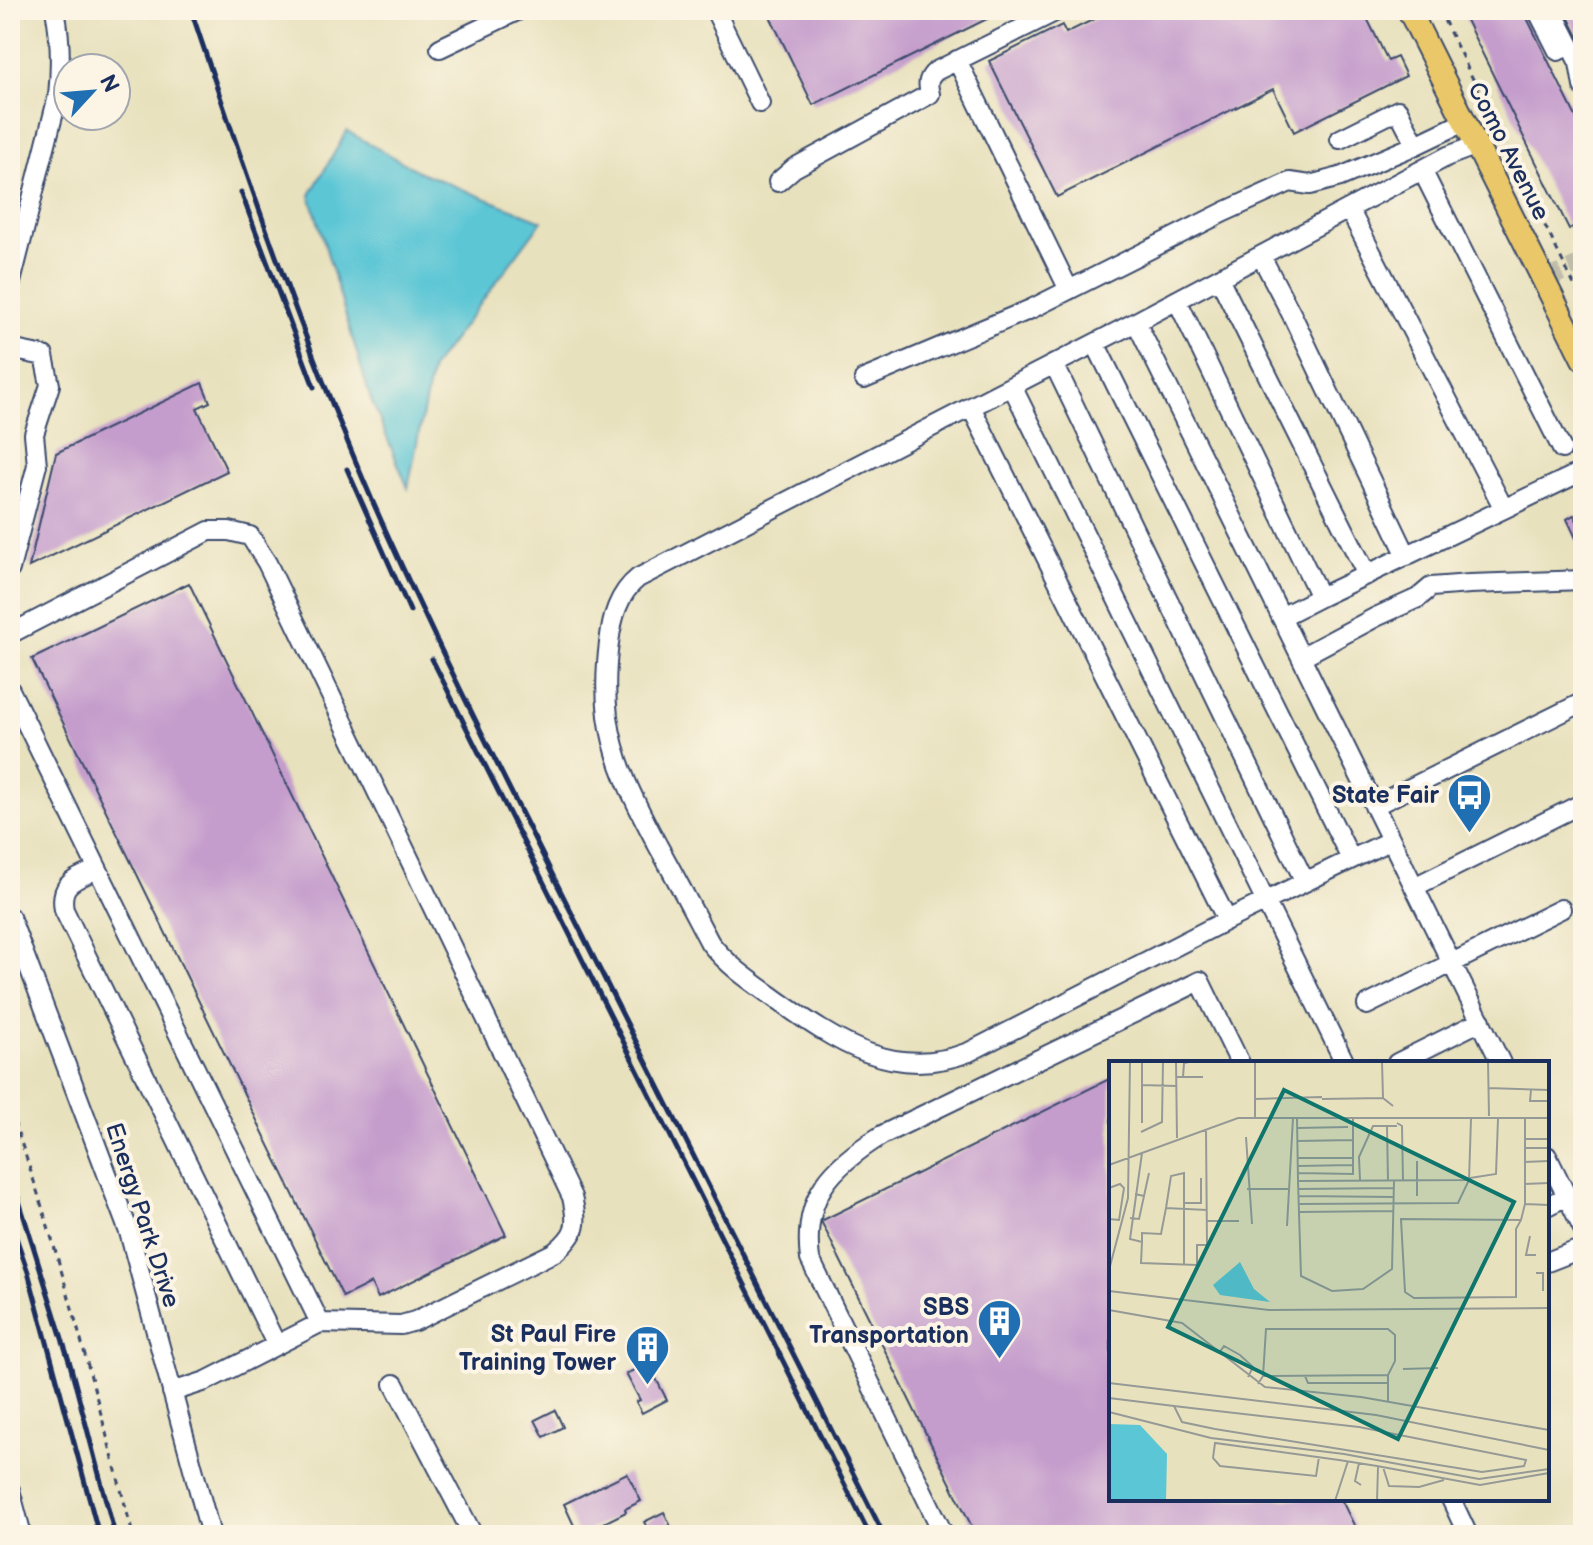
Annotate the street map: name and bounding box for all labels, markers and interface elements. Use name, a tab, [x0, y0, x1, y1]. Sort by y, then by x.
north arrow	[52, 52, 132, 132]
text: N	[93, 71, 124, 97]
street label: Como Avenue	[1461, 77, 1556, 225]
bus stop icon: State Fair	[1446, 771, 1494, 834]
place label: State Fair	[1332, 781, 1439, 810]
inset map	[1109, 1061, 1549, 1501]
street label: Energy Park Drive	[99, 1119, 186, 1311]
place label: SBS Transportation	[809, 1293, 969, 1350]
building icon: SBS Transportation	[976, 1297, 1024, 1360]
place label: St Paul Fire Training Tower	[459, 1320, 616, 1377]
building icon: St Paul Fire Training Tower	[623, 1324, 671, 1387]

